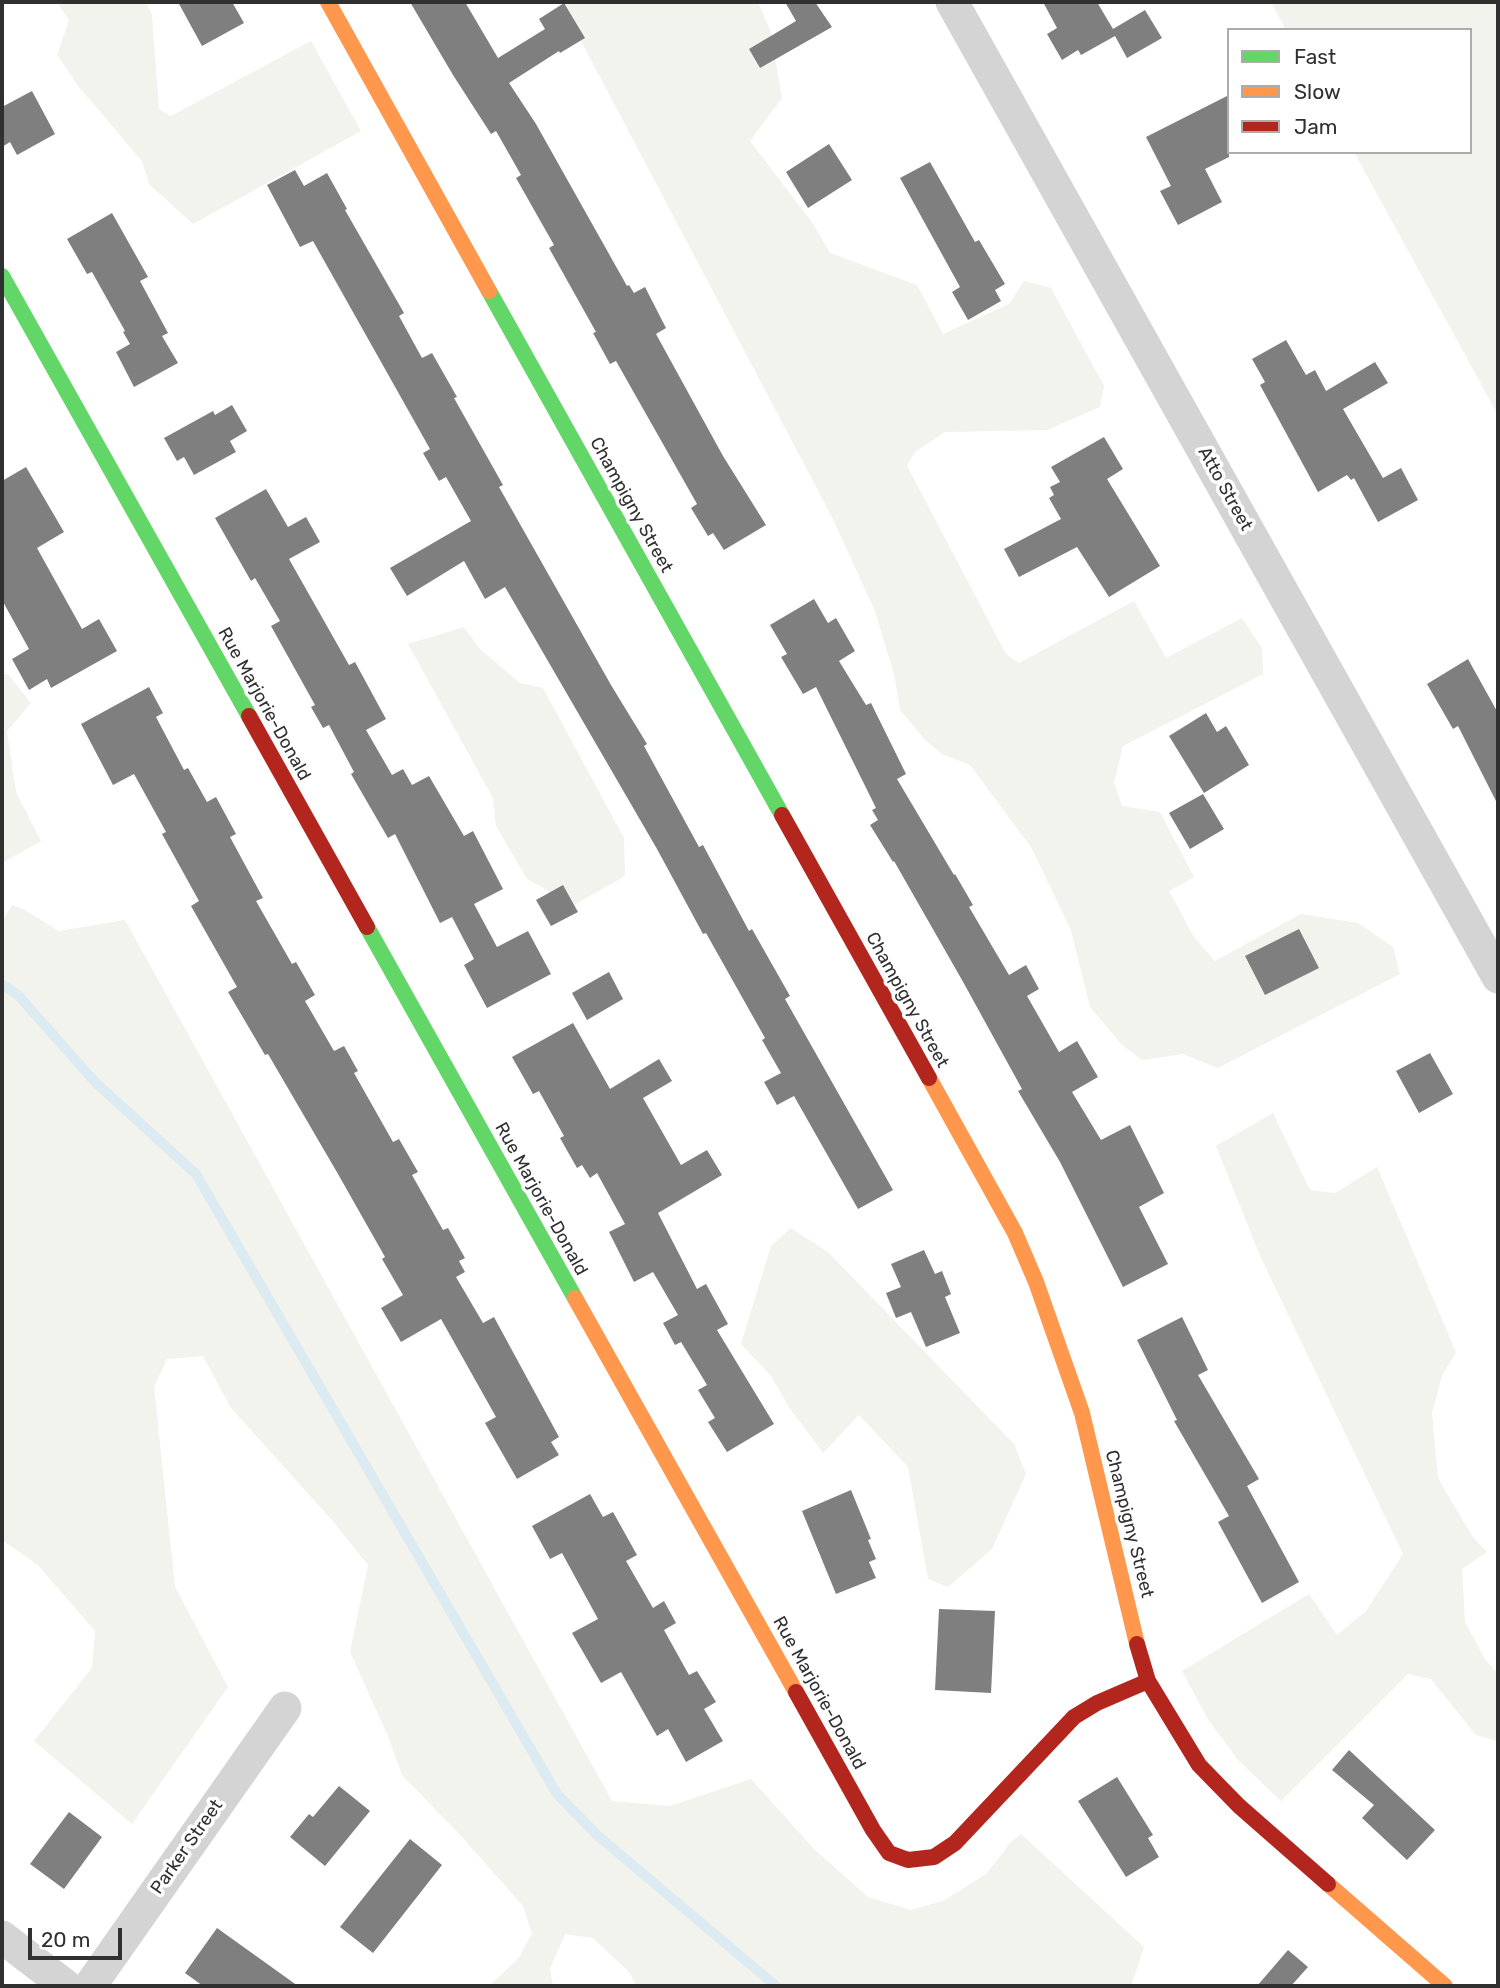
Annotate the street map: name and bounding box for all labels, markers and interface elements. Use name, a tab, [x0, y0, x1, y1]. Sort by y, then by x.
legend	[1227, 28, 1472, 154]
text: Fast	[1294, 44, 1336, 69]
text: Slow	[1294, 79, 1341, 104]
text: Jam	[1294, 114, 1338, 139]
street label: Champigny Street	[585, 433, 677, 577]
street label: Atto Street	[1193, 443, 1257, 535]
street label: Rue Marjorie-Donald	[213, 624, 315, 784]
street label: Champigny Street	[861, 928, 953, 1072]
street label: Rue Marjorie-Donald	[490, 1119, 592, 1279]
street label: Champigny Street	[1100, 1448, 1158, 1600]
street label: Rue Marjorie-Donald	[768, 1613, 870, 1773]
street label: Parker Street	[146, 1796, 228, 1898]
scale bar	[32, 1914, 126, 1958]
text: 20 m	[41, 1927, 90, 1952]

